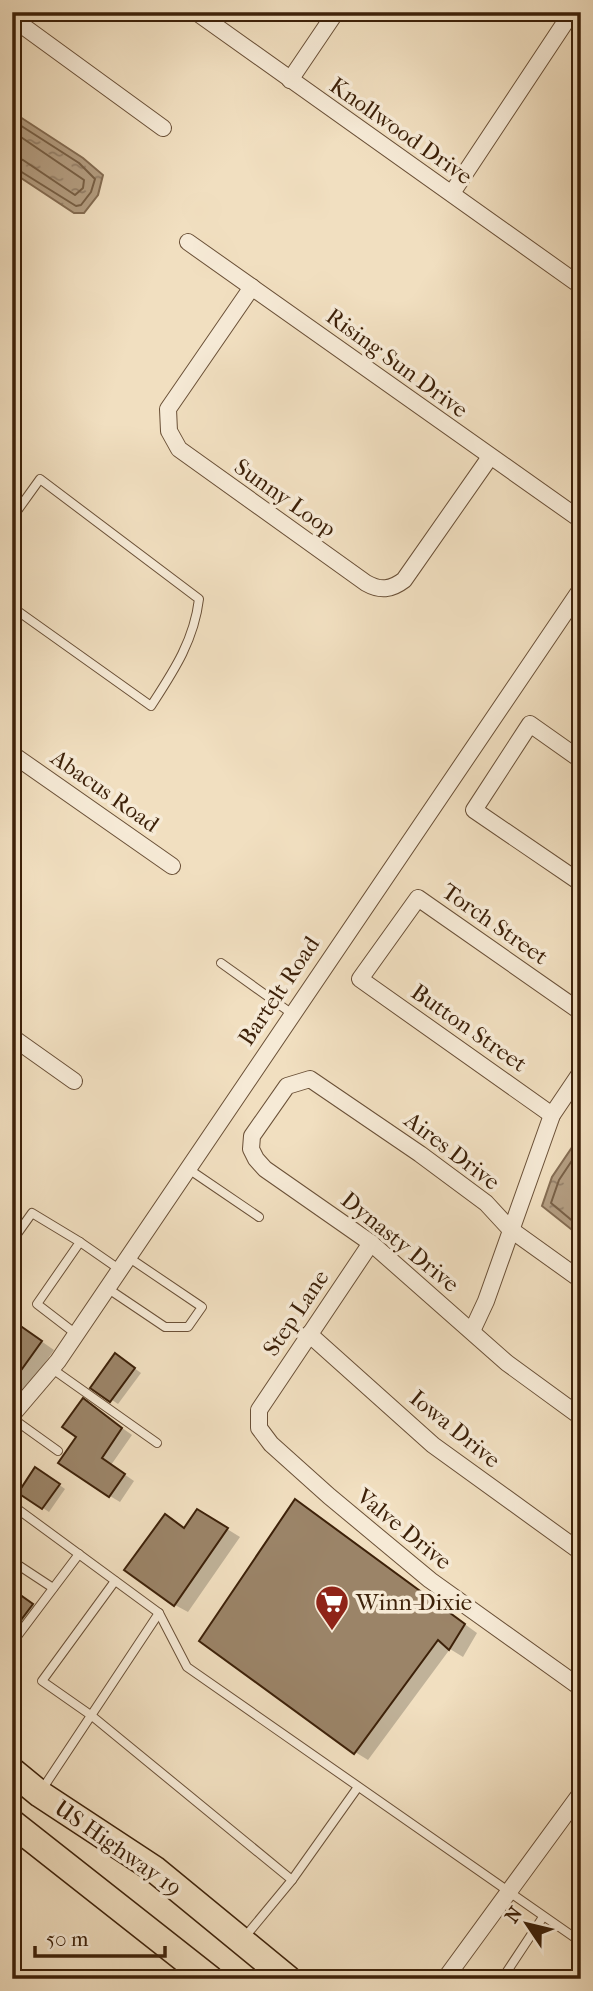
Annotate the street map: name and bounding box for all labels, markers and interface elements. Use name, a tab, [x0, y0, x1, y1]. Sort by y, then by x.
street label: Knollwood Drive	[325, 72, 477, 190]
street label: Rising Sun Drive	[321, 303, 473, 423]
street label: Sunny Loop	[229, 453, 341, 543]
street label: Abacus Road	[45, 743, 164, 838]
street label: Torch Street	[437, 878, 553, 970]
street label: Bartelt Road	[233, 931, 326, 1051]
street label: Button Street	[406, 978, 532, 1078]
street label: Aires Drive	[398, 1106, 505, 1196]
street label: Dynasty Drive	[336, 1186, 464, 1298]
street label: Step Lane	[257, 1265, 335, 1361]
street label: Iowa Drive	[404, 1384, 506, 1474]
street label: Valve Drive	[351, 1482, 457, 1575]
supermarket icon: Winn-Dixie	[313, 1583, 351, 1632]
place label: Winn-Dixie	[355, 1589, 472, 1616]
street label: US Highway 19	[49, 1794, 187, 1902]
north arrow	[491, 1890, 562, 1960]
text: N	[501, 1902, 527, 1927]
scale bar	[35, 1914, 164, 1958]
text: 50 m	[46, 1927, 89, 1951]

